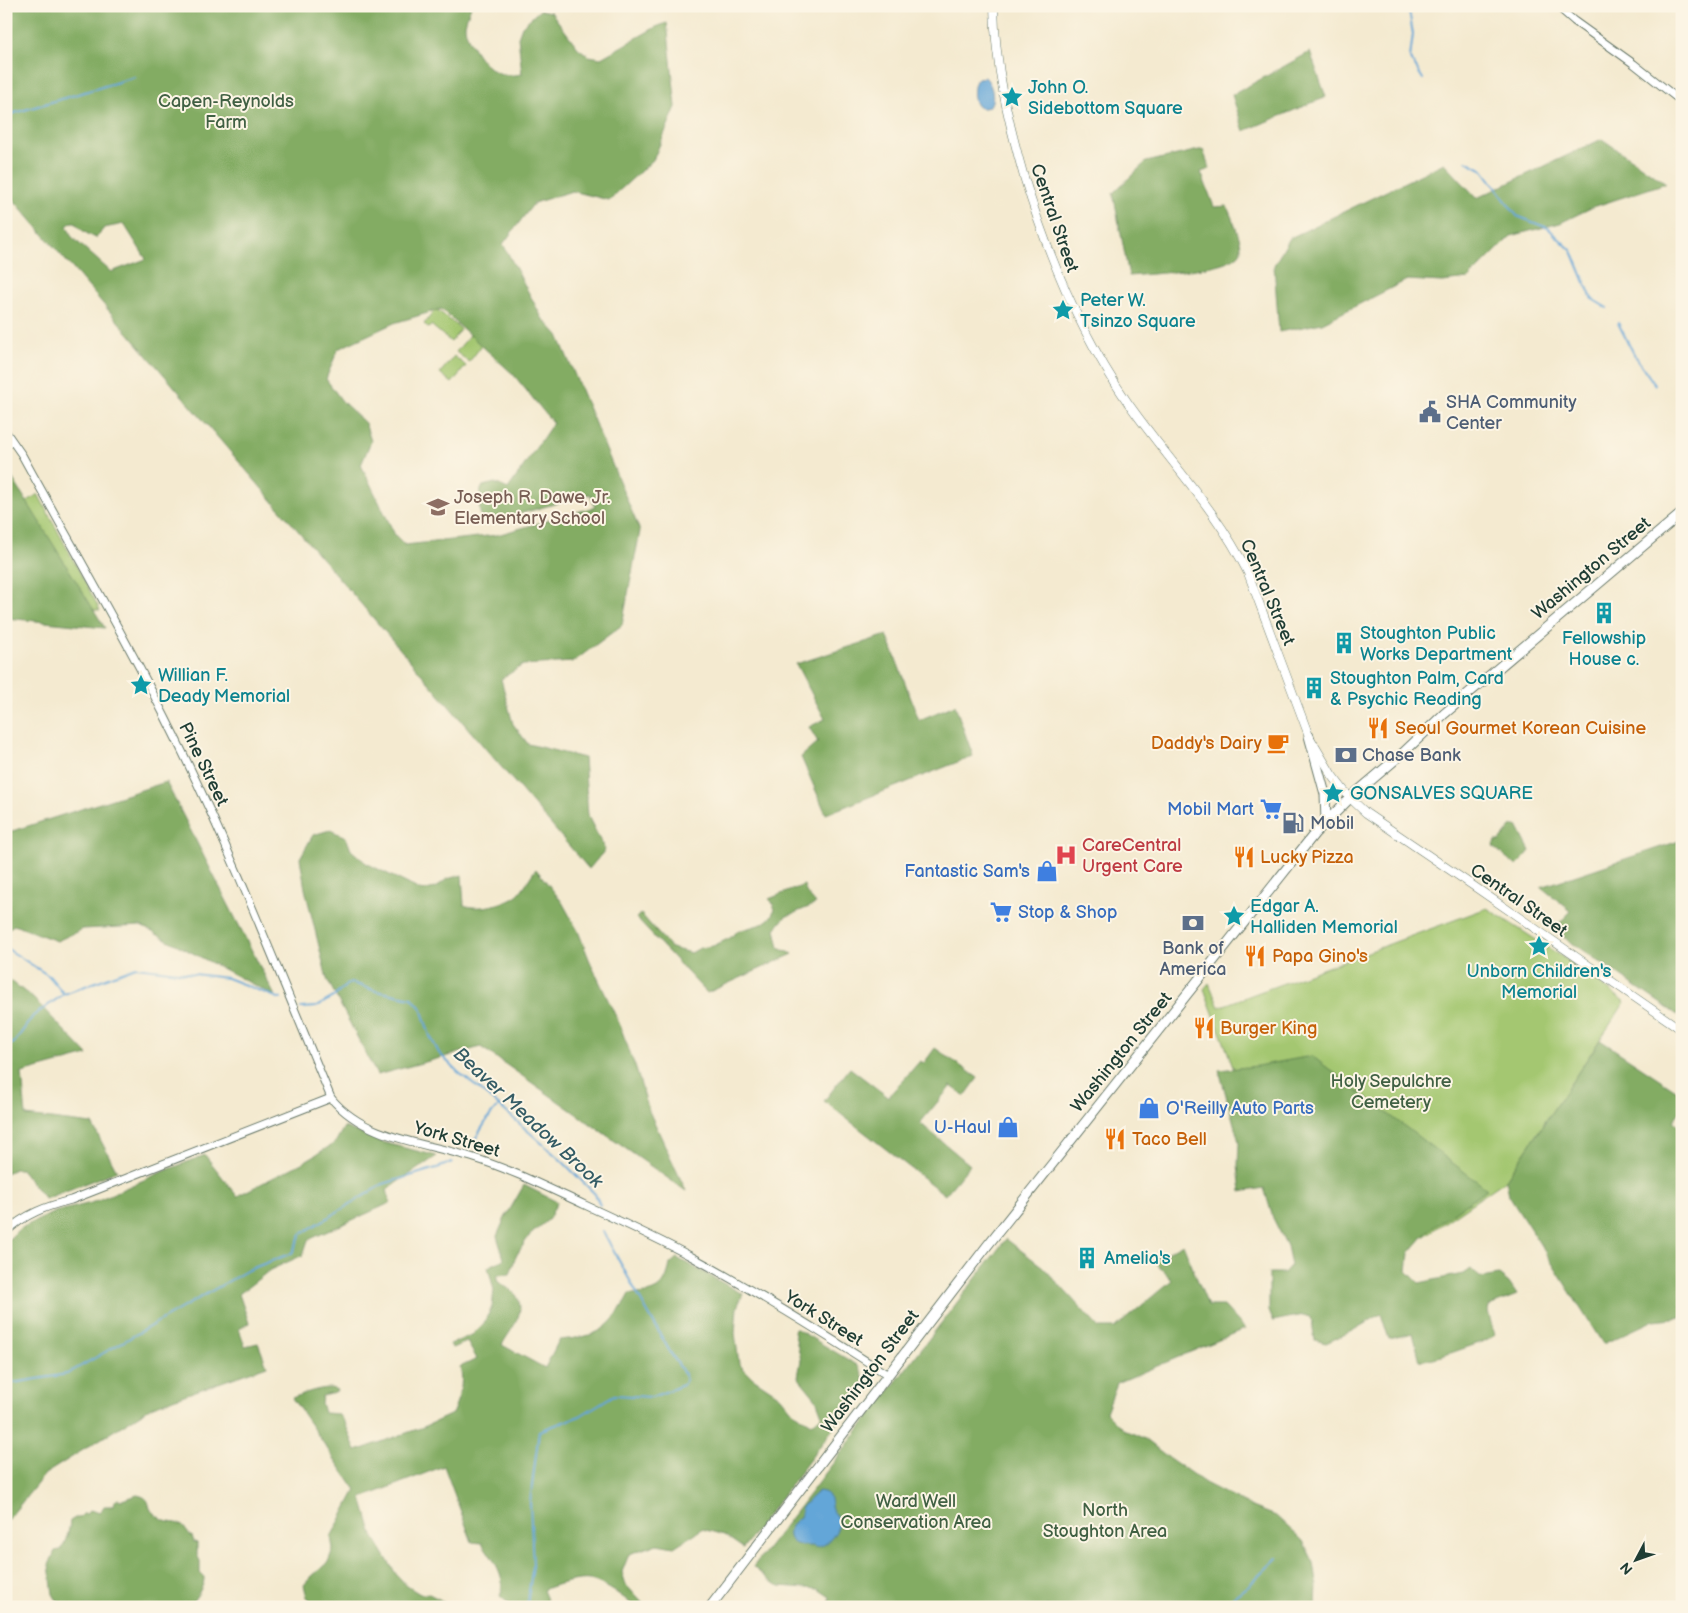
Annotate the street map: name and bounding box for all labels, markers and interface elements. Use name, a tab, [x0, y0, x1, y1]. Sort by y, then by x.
place label: John O. Sidebottom Square	[1028, 77, 1183, 119]
place icon: John O. Sidebottom Square	[999, 84, 1025, 110]
park label: Capen-Reynolds Farm	[158, 91, 294, 133]
street label: Central Street	[1026, 161, 1083, 276]
place label: Peter W. Tsinzo Square	[1080, 290, 1196, 332]
place icon: Peter W. Tsinzo Square	[1050, 297, 1076, 323]
place label: SHA Community Center	[1446, 392, 1578, 434]
public building icon: SHA Community Center	[1417, 399, 1443, 425]
place label: Joseph R. Dawe, Jr. Elementary School	[454, 487, 611, 529]
school or university icon: Joseph R. Dawe, Jr. Elementary School	[425, 494, 451, 520]
street label: Washington Street	[1528, 512, 1655, 624]
street label: Central Street	[1236, 536, 1300, 649]
building icon: Fellowship House c.	[1591, 600, 1617, 626]
place label: Stoughton Public Works Department	[1360, 623, 1513, 665]
place label: Fellowship House c.	[1562, 628, 1646, 670]
building icon: Stoughton Public Works Department	[1331, 630, 1357, 656]
place label: Willian F. Deady Memorial	[158, 665, 290, 707]
place label: Stoughton Palm, Card & Psychic Reading	[1330, 668, 1504, 710]
place icon: Willian F. Deady Memorial	[128, 672, 154, 698]
building icon: Stoughton Palm, Card & Psychic Reading	[1301, 675, 1327, 701]
restaurant icon: Seoul Gourmet Korean Cuisine	[1365, 715, 1391, 741]
place label: Seoul Gourmet Korean Cuisine	[1395, 718, 1646, 739]
street label: Pine Street	[174, 719, 233, 810]
cafe icon: Daddy's Dairy	[1265, 730, 1291, 756]
place label: Daddy's Dairy	[1151, 733, 1263, 754]
bank icon: Chase Bank	[1333, 742, 1359, 768]
place label: Chase Bank	[1362, 745, 1461, 766]
place icon: GONSALVES SQUARE	[1320, 780, 1346, 806]
place label: GONSALVES SQUARE	[1350, 783, 1533, 804]
supermarket icon: Mobil Mart	[1258, 796, 1284, 822]
place label: Mobil Mart	[1167, 799, 1254, 820]
fuel station icon: Mobil	[1280, 810, 1306, 836]
place label: Mobil	[1310, 813, 1354, 834]
place label: CareCentral Urgent Care	[1082, 835, 1183, 877]
hospital icon: CareCentral Urgent Care	[1053, 842, 1079, 868]
restaurant icon: Lucky Pizza	[1231, 844, 1257, 870]
place label: Lucky Pizza	[1260, 847, 1354, 868]
shop icon: Fantastic Sam's	[1034, 858, 1060, 884]
street label: Central Street	[1466, 859, 1572, 942]
place label: Fantastic Sam's	[904, 861, 1030, 882]
place label: Edgar A. Halliden Memorial	[1250, 896, 1398, 938]
supermarket icon: Stop & Shop	[988, 899, 1014, 925]
place label: Stop & Shop	[1018, 902, 1117, 923]
place icon: Edgar A. Halliden Memorial	[1221, 903, 1247, 929]
bank icon: Bank of America	[1180, 910, 1206, 936]
place icon: Unborn Children's Memorial	[1526, 933, 1552, 959]
place label: Bank of America	[1159, 938, 1227, 980]
restaurant icon: Papa Gino's	[1242, 943, 1268, 969]
place label: Papa Gino's	[1272, 946, 1368, 967]
place label: Unborn Children's Memorial	[1467, 961, 1612, 1003]
street label: Washington Street	[1067, 988, 1177, 1117]
restaurant icon: Burger King	[1191, 1015, 1217, 1041]
place label: Burger King	[1220, 1018, 1317, 1039]
water label: Beaver Meadow Brook	[448, 1043, 608, 1194]
park label: Holy Sepulchre Cemetery	[1331, 1071, 1452, 1113]
shop icon: O'Reilly Auto Parts	[1136, 1095, 1162, 1121]
place label: O'Reilly Auto Parts	[1166, 1098, 1314, 1119]
shop icon: U-Haul	[995, 1114, 1021, 1140]
street label: York Street	[410, 1117, 503, 1162]
place label: U-Haul	[934, 1117, 991, 1138]
restaurant icon: Taco Bell	[1102, 1126, 1128, 1152]
place label: Taco Bell	[1132, 1129, 1207, 1150]
building icon: Amelia's	[1074, 1245, 1100, 1271]
place label: Amelia's	[1104, 1248, 1171, 1269]
street label: York Street	[780, 1286, 867, 1351]
street label: Washington Street	[817, 1305, 924, 1437]
park label: Ward Well Conservation Area	[841, 1491, 991, 1533]
park label: North Stoughton Area	[1043, 1500, 1167, 1542]
north arrow	[1610, 1536, 1660, 1586]
text: N	[1617, 1559, 1636, 1578]

